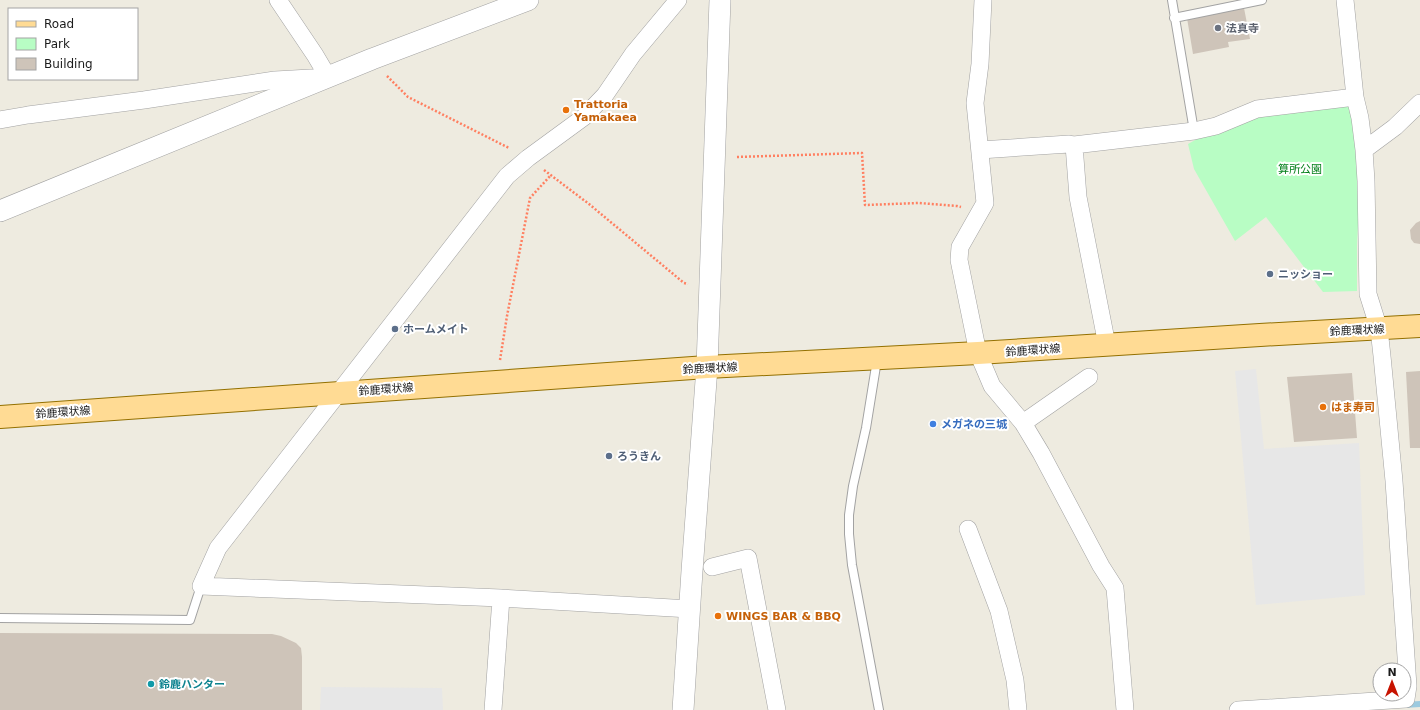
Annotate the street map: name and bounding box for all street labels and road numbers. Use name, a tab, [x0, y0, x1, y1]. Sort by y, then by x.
street label: 鈴鹿環状線	[1329, 323, 1385, 338]
street label: 鈴鹿環状線	[1005, 342, 1061, 359]
street label: 鈴鹿環状線	[682, 361, 738, 376]
street label: 鈴鹿環状線	[358, 381, 414, 398]
street label: 鈴鹿環状線	[35, 404, 91, 421]

